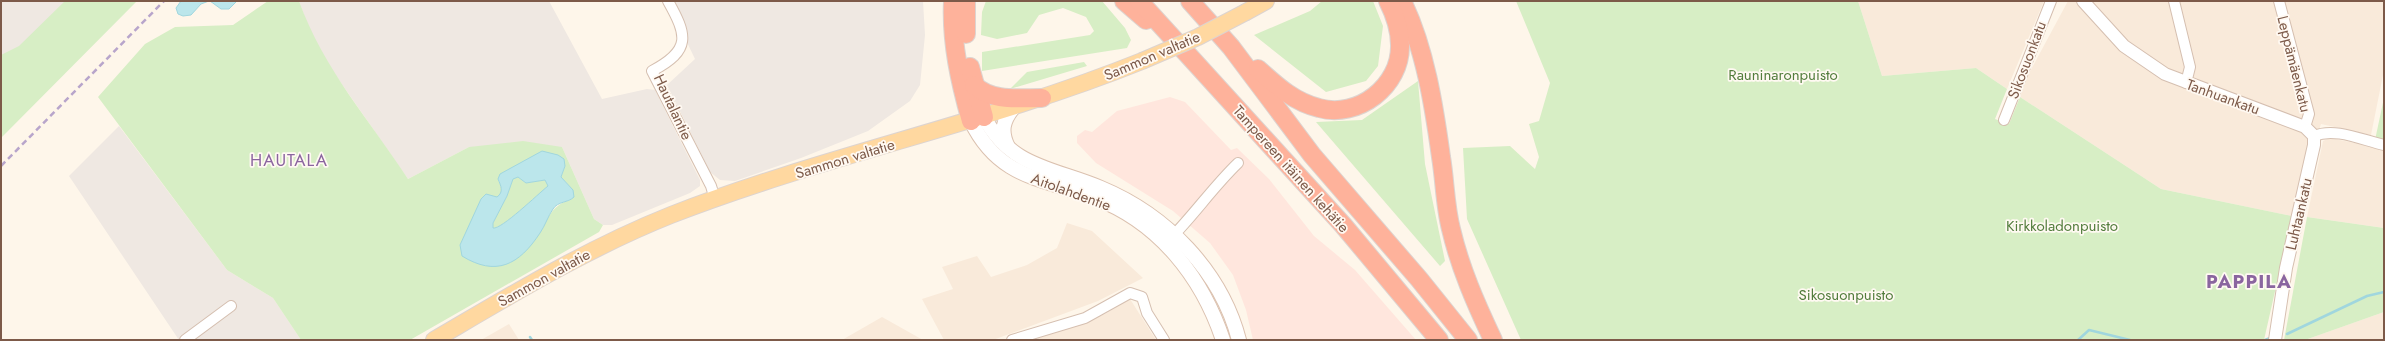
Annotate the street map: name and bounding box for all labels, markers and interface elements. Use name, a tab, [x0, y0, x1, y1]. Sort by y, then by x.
street label: Leppämäenkatu	[2271, 13, 2317, 115]
street label: Sikosuonkatu	[2002, 18, 2052, 102]
street label: Sammon valtatie	[1100, 26, 1204, 86]
park label: Rauninaronpuisto	[1728, 64, 1838, 86]
street label: Hautalantie	[648, 70, 698, 144]
street label: Tanhuankatu	[2183, 74, 2263, 120]
street label: Tampereen itäinen kehätie	[1228, 100, 1354, 238]
street label: Sammon valtatie	[793, 133, 898, 185]
district label: HAUTALA	[250, 148, 328, 172]
street label: Aitolahdentie	[1028, 167, 1114, 217]
street label: Luhtaankatu	[2280, 176, 2318, 252]
park label: Kirkkoladonpuisto	[2006, 215, 2118, 237]
street label: Sammon valtatie	[494, 243, 594, 313]
district label: PAPPILA	[2206, 268, 2292, 295]
park label: Sikosuonpuisto	[1799, 284, 1893, 306]

